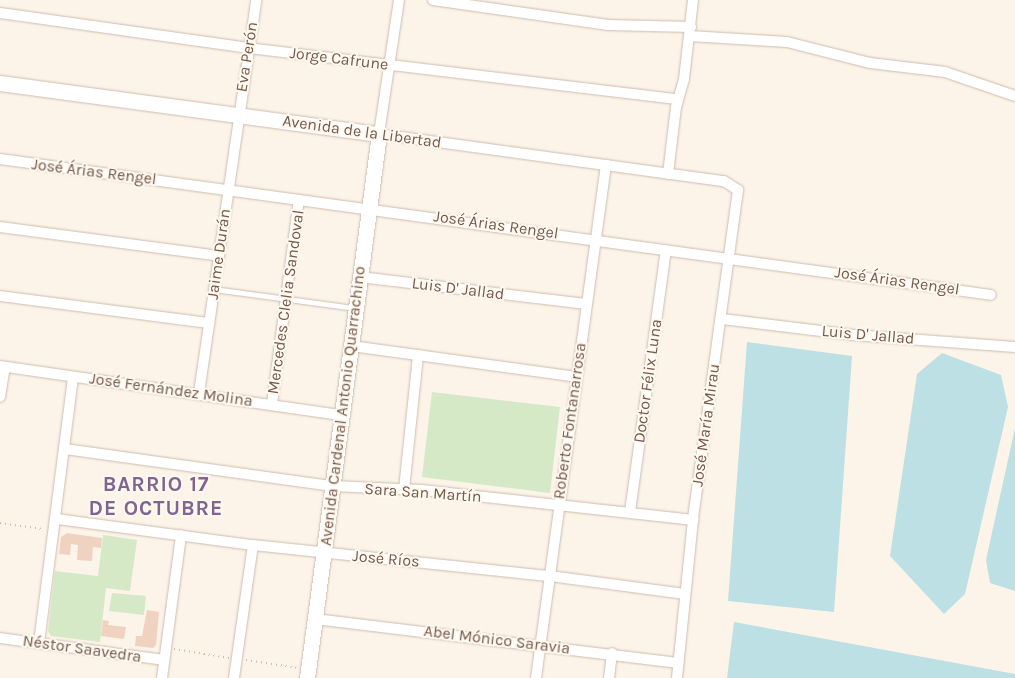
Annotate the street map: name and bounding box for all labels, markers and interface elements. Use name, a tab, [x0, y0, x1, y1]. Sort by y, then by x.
street label: Eva Perón	[232, 20, 262, 94]
street label: Jorge Cafrune	[289, 43, 389, 75]
street label: Avenida de la Libertad	[281, 111, 443, 153]
street label: José Árias Rengel	[30, 155, 158, 189]
street label: Jaime Durán	[203, 207, 235, 301]
street label: José Árias Rengel	[432, 207, 560, 243]
street label: Mercedes Clelia Sandoval	[264, 209, 308, 395]
street label: José Árias Rengel	[833, 263, 961, 299]
street label: Avenida Cardenal Antonio Quarrachino	[316, 265, 370, 547]
street label: Luis D' Jallad	[411, 274, 505, 304]
street label: Doctor Félix Luna	[630, 318, 666, 444]
street label: Luis D' Jallad	[821, 321, 915, 349]
street label: Roberto Fontanarrosa	[550, 342, 590, 500]
street label: José María Mirau	[688, 362, 724, 488]
street label: José Fernández Molina	[88, 369, 254, 411]
district label: BARRIO 17 DE OCTUBRE	[87, 471, 225, 521]
street label: Sara San Martín	[364, 479, 482, 507]
street label: José Ríos	[352, 547, 420, 571]
street label: Abel Mónico Saravia	[423, 621, 571, 659]
street label: Néstor Saavedra	[21, 631, 143, 667]

